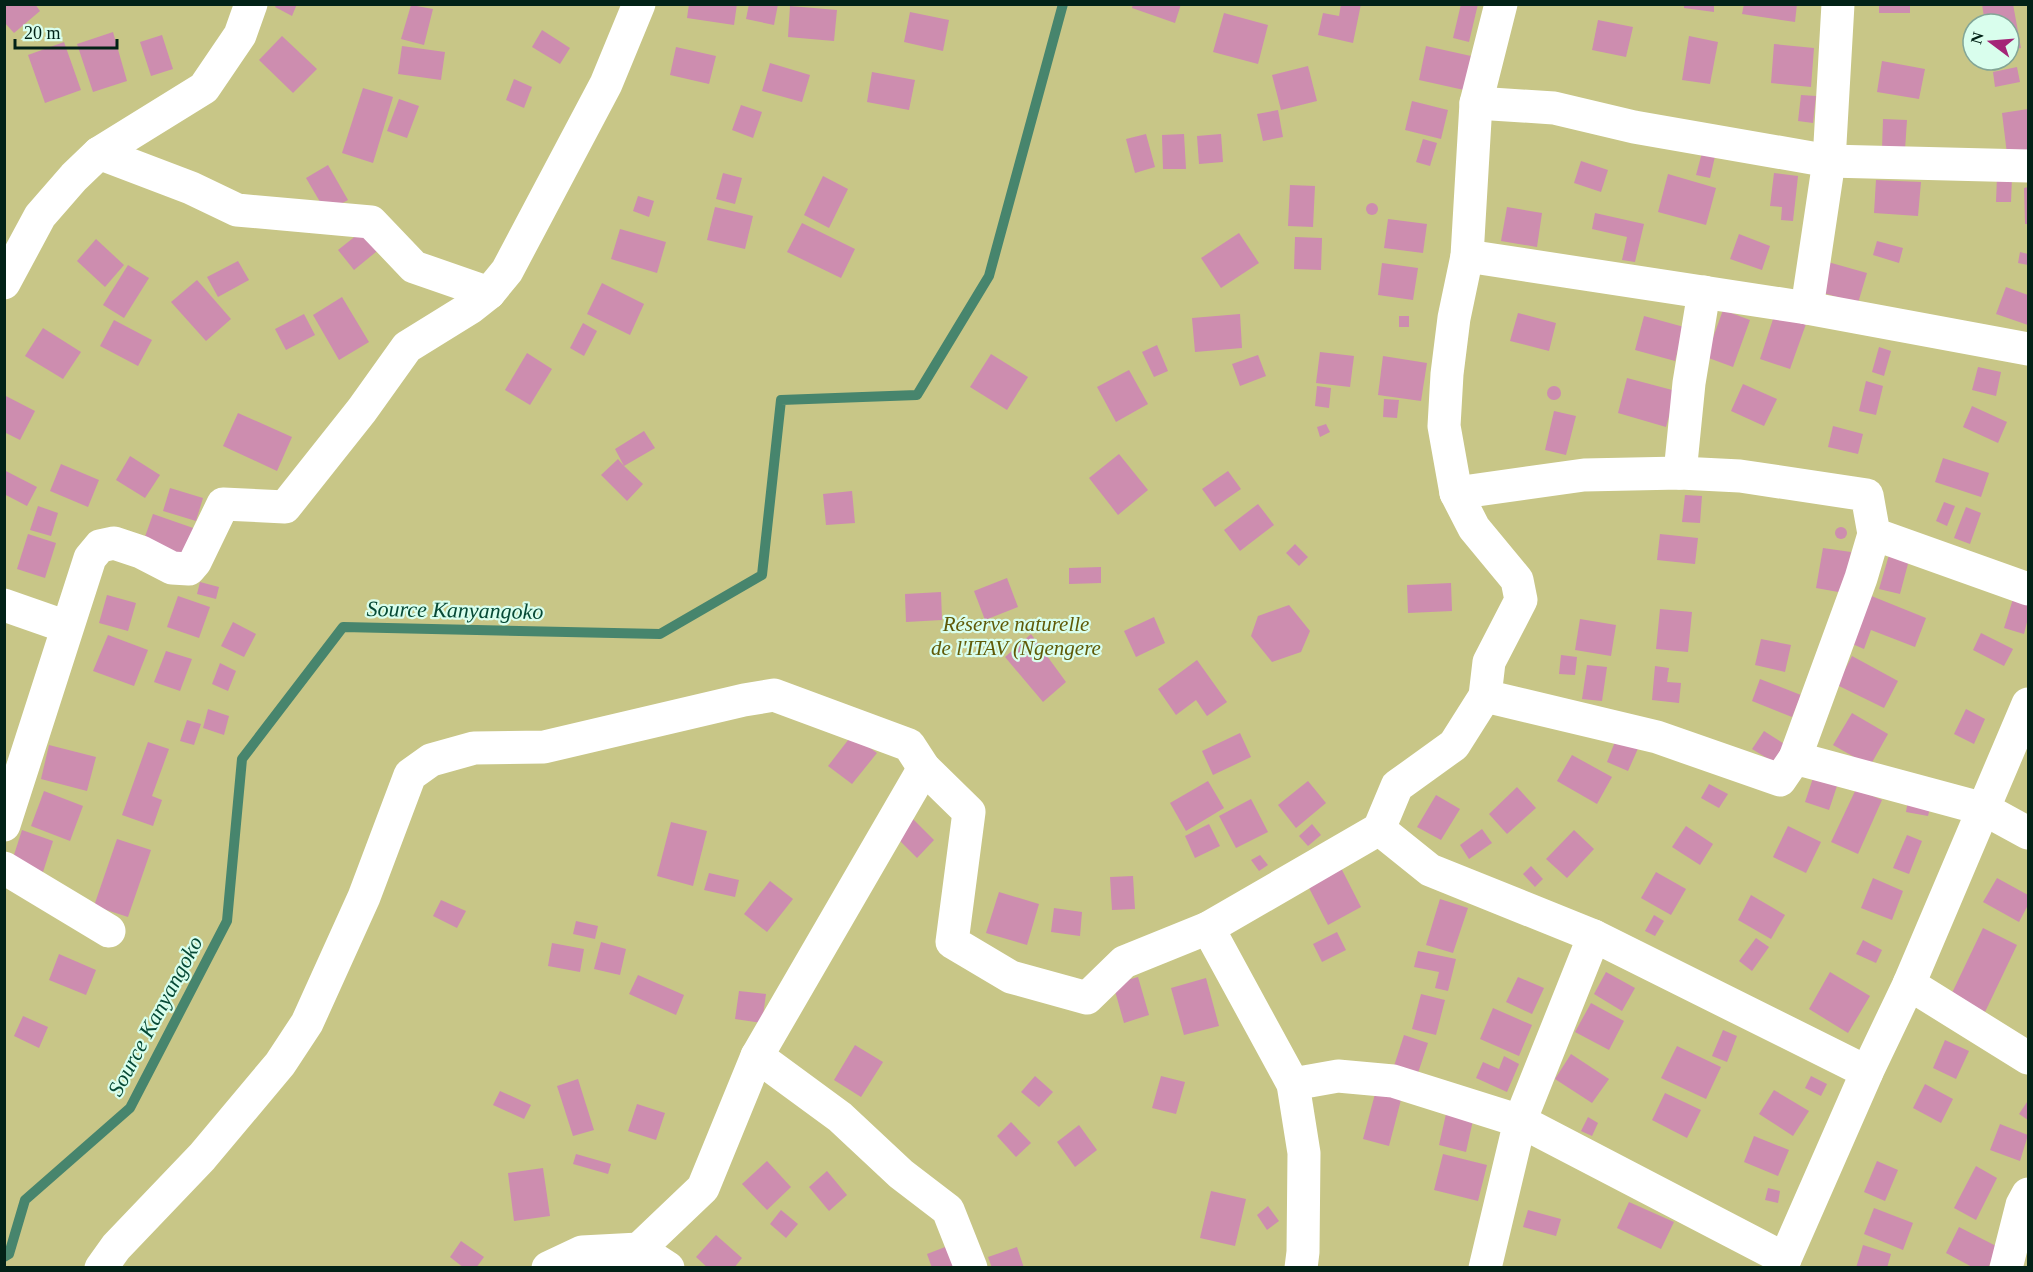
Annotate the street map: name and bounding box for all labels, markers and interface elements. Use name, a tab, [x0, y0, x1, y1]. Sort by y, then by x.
scale bar	[15, 12, 117, 50]
north arrow	[1961, 12, 2021, 72]
text: 20 m	[24, 23, 61, 43]
text: N	[1967, 30, 1987, 46]
water label: Source Kanyangoko	[366, 596, 544, 624]
park label: Réserve naturelle de l'ITAV (Ngengere	[931, 612, 1101, 660]
water label: Source Kanyangoko	[102, 932, 208, 1100]

